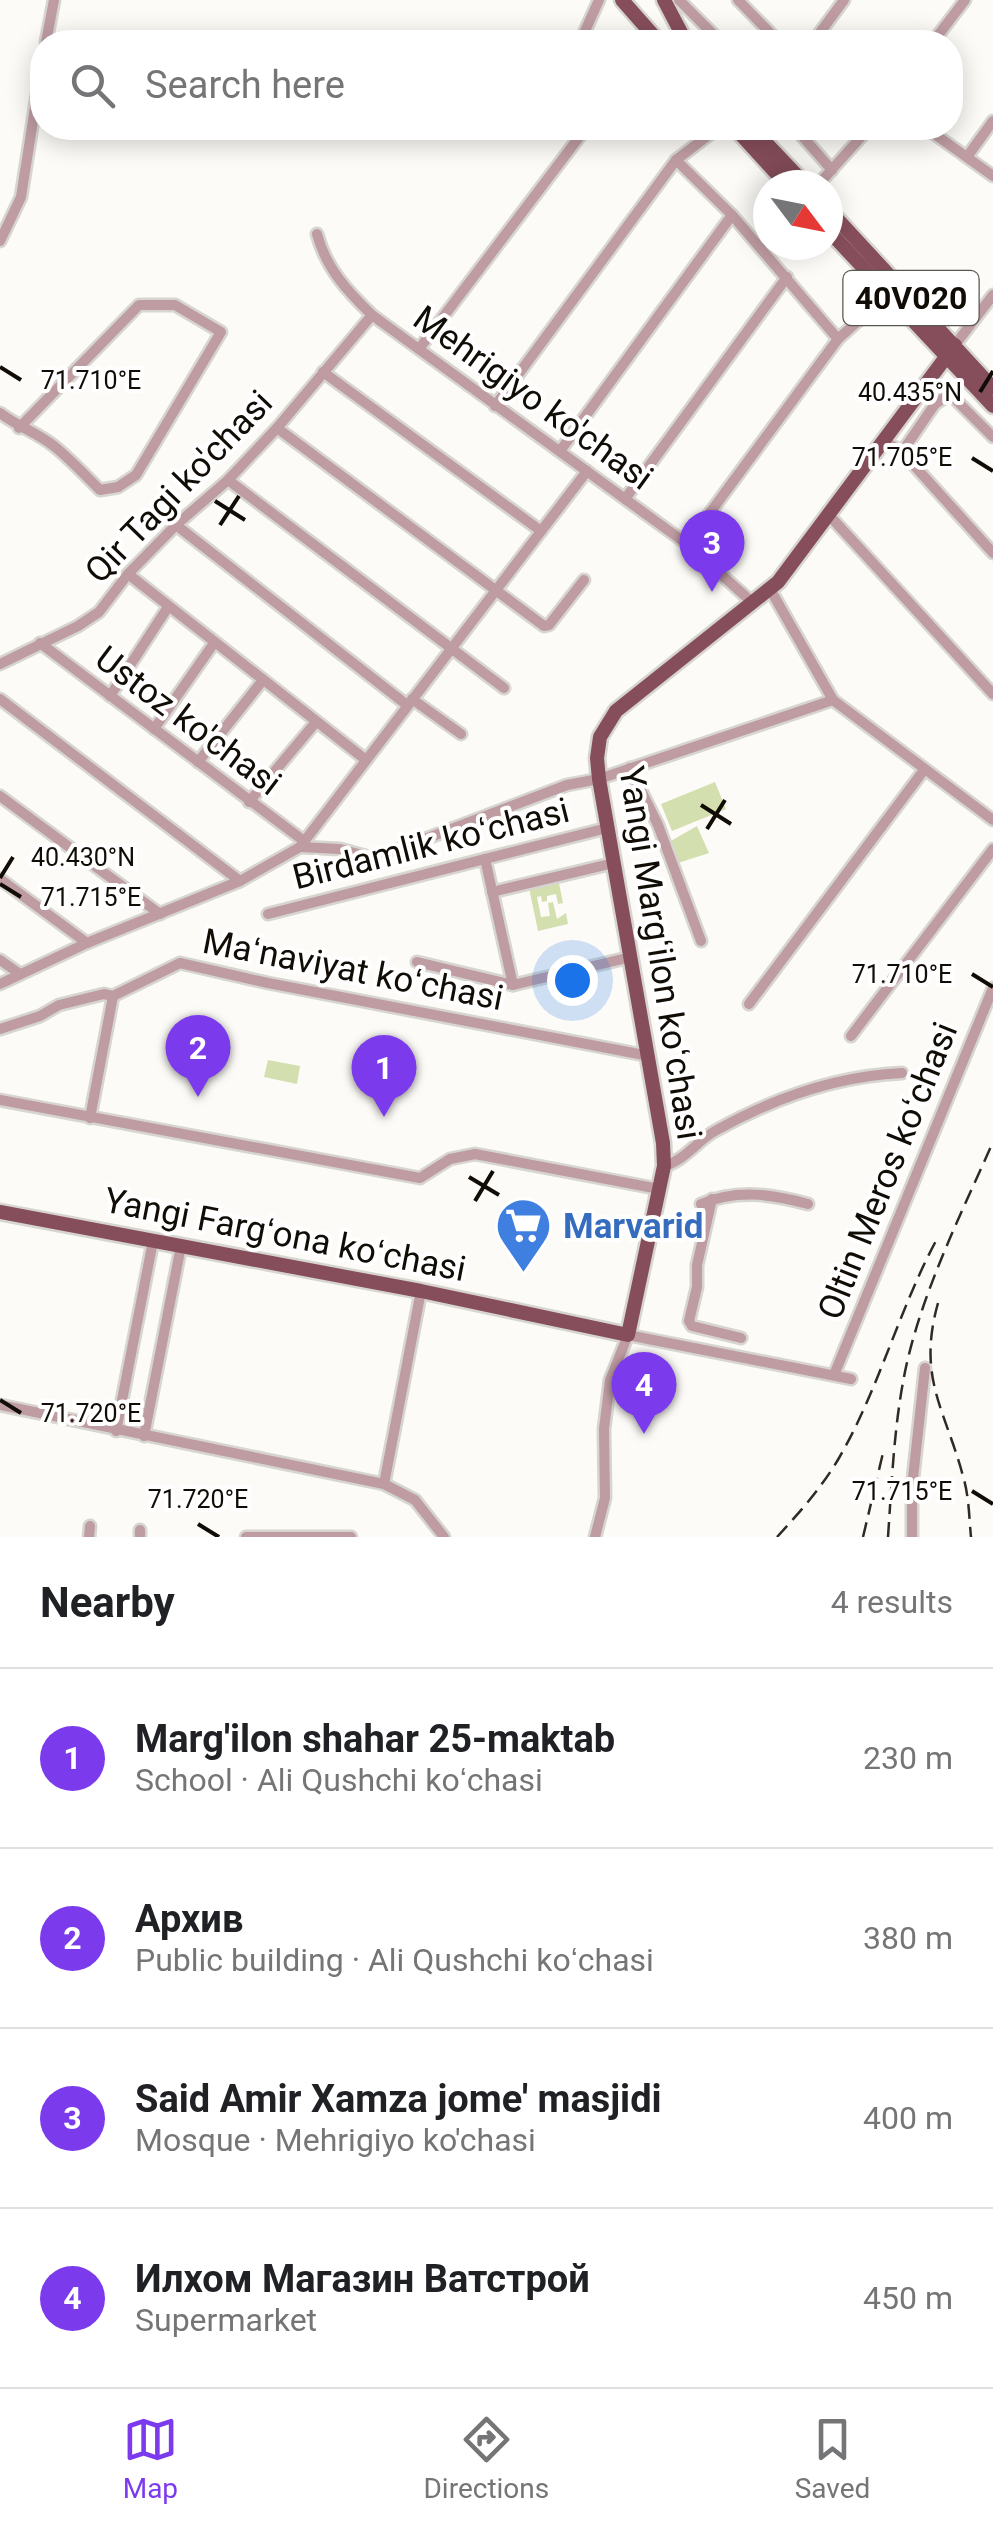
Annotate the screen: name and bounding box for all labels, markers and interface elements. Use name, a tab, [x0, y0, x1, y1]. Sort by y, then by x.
search box	[30, 30, 963, 140]
icon: search	[65, 58, 120, 113]
text: Search here	[145, 63, 345, 107]
north arrow	[753, 170, 843, 260]
road number: 40V020	[844, 271, 978, 325]
street label: Mehrigiyo ko'chasi	[405, 297, 661, 499]
text: 71.710°E	[41, 366, 141, 395]
text: 40.435°N	[858, 378, 962, 407]
street label: Qir Tagi ko'chasi	[77, 382, 281, 592]
text: 71.705°E	[852, 443, 952, 472]
pin: 3	[680, 510, 744, 592]
street label: Ustoz ko'chasi	[87, 638, 289, 804]
street label: Yangi Margʻilon koʻchasi	[610, 763, 710, 1143]
street label: Birdamlik koʻchasi	[289, 790, 573, 898]
text: 40.430°N	[31, 843, 135, 872]
text: 71.715°E	[41, 883, 141, 912]
street label: Maʻnaviyat koʻchasi	[199, 921, 507, 1019]
your location	[547, 955, 598, 1006]
text: 71.710°E	[852, 960, 952, 989]
pin: 2	[166, 1014, 230, 1097]
street label: Oltin Meros koʻchasi	[810, 1017, 966, 1325]
pin: 1	[352, 1034, 416, 1117]
street label: Yangi Fargʻona koʻchasi	[101, 1180, 469, 1290]
supermarket icon: Marvarid	[494, 1196, 554, 1275]
place label: Marvarid	[563, 1206, 703, 1247]
pin: 4	[612, 1352, 676, 1434]
text: 71.720°E	[41, 1399, 141, 1428]
text: 71.715°E	[852, 1477, 952, 1506]
text: 71.720°E	[148, 1485, 248, 1514]
text: Nearby	[40, 1578, 175, 1627]
text: 4 results	[831, 1583, 953, 1621]
text: Marg'ilon shahar 25-maktab	[135, 1717, 615, 1761]
text: 1	[63, 1739, 82, 1777]
text: 230 m	[863, 1739, 953, 1777]
text: School · Ali Qushchi koʻchasi	[135, 1761, 543, 1799]
text: Архив	[135, 1897, 243, 1941]
text: 2	[63, 1919, 82, 1957]
text: 380 m	[863, 1919, 953, 1957]
text: Public building · Ali Qushchi koʻchasi	[135, 1941, 654, 1979]
text: Said Amir Xamza jome' masjidi	[135, 2077, 662, 2121]
text: 3	[63, 2099, 82, 2137]
text: 400 m	[863, 2099, 953, 2137]
text: Mosque · Mehrigiyo ko'chasi	[135, 2121, 536, 2159]
text: Илхом Магазин Ватстрой	[135, 2257, 590, 2301]
text: 4	[63, 2279, 82, 2317]
text: 450 m	[863, 2279, 953, 2317]
text: Supermarket	[135, 2301, 317, 2339]
tab: Map	[123, 2412, 178, 2505]
tab: Directions	[423, 2412, 549, 2505]
tab: Saved	[795, 2412, 870, 2505]

